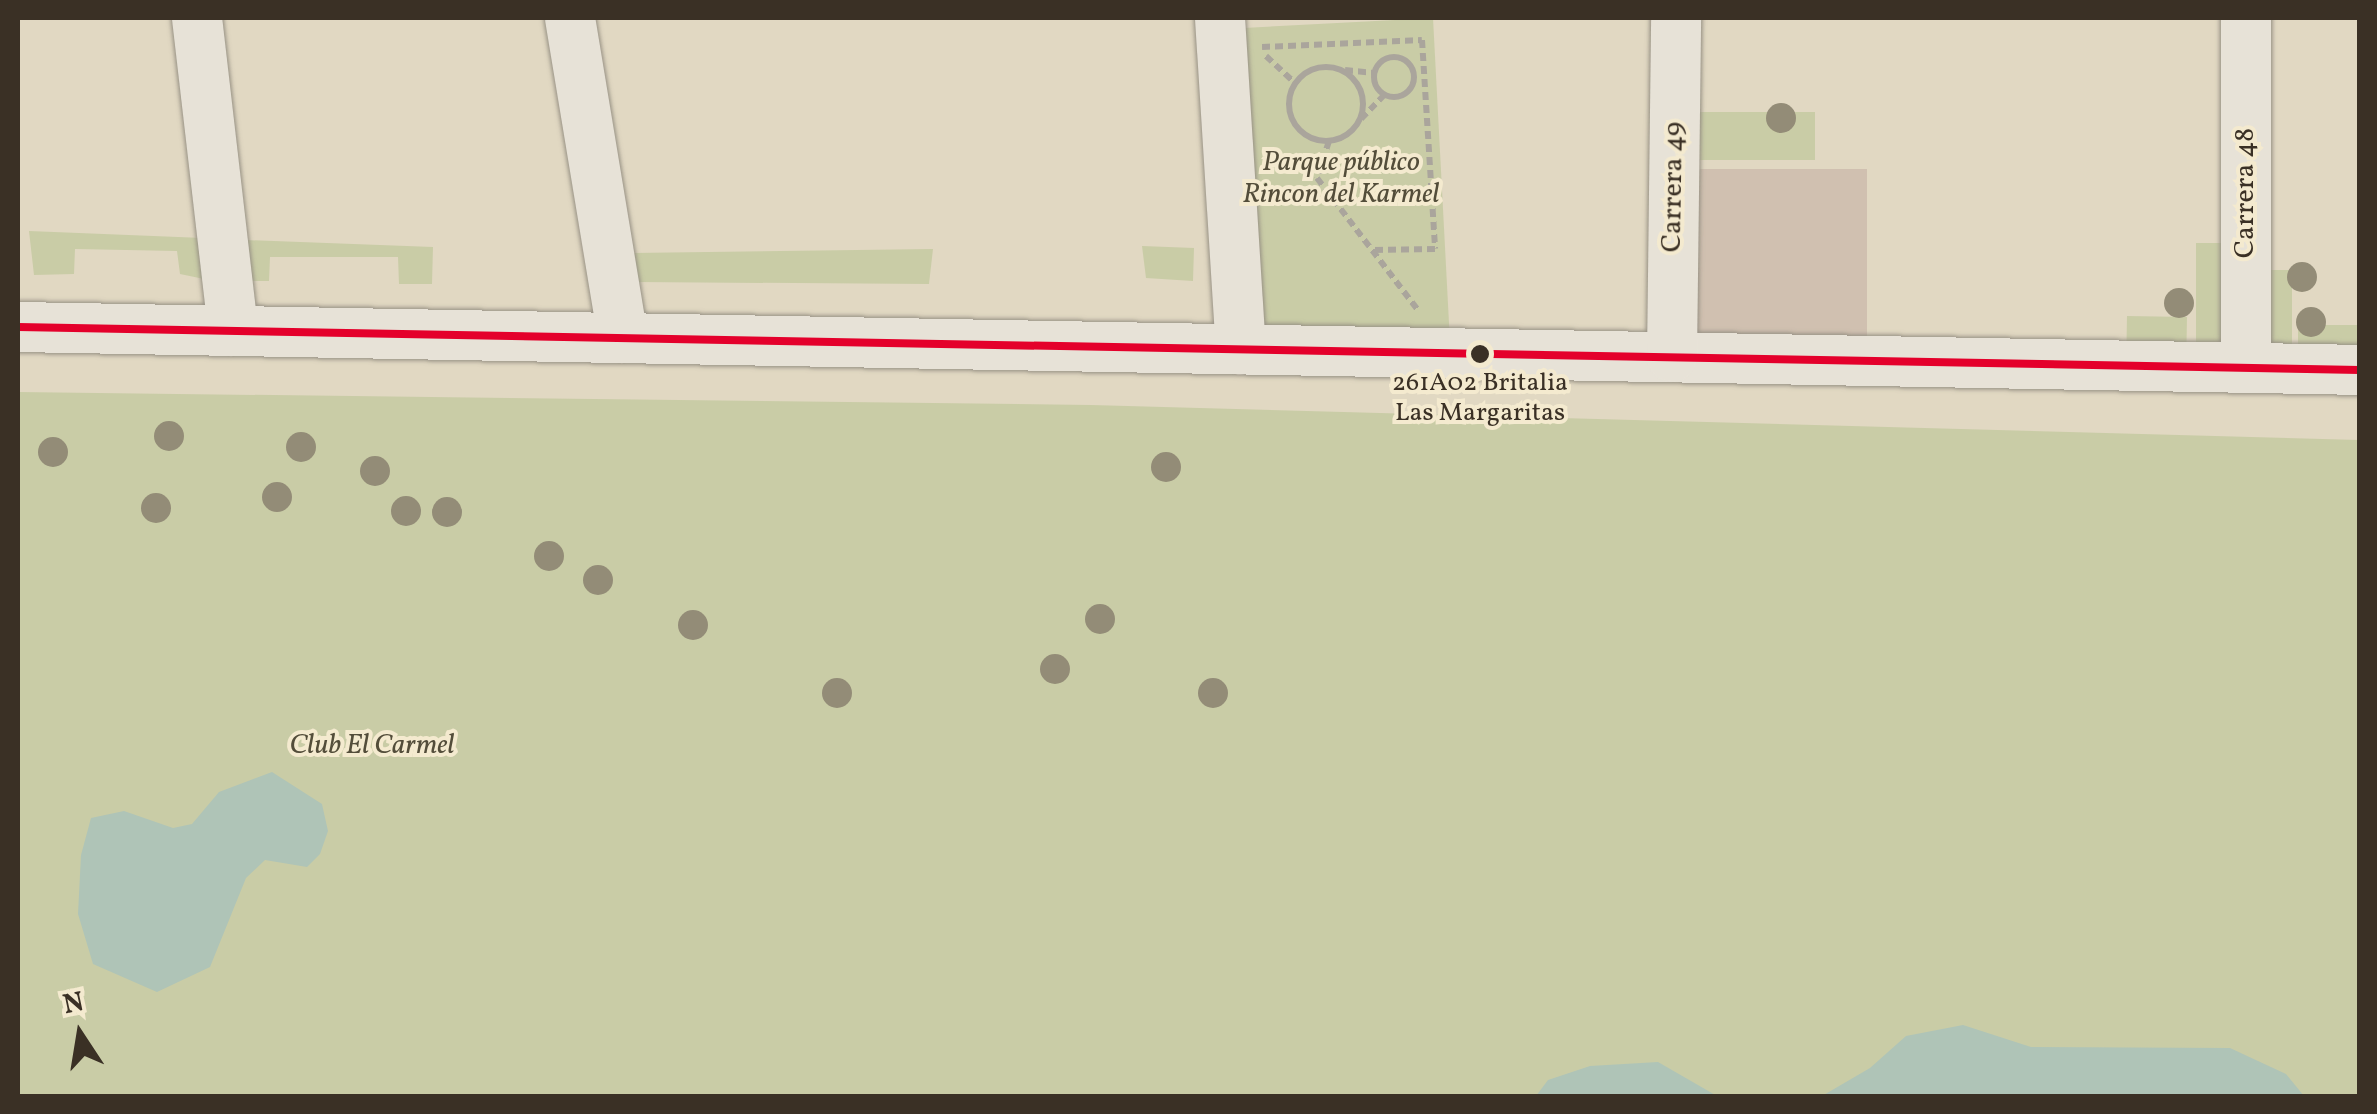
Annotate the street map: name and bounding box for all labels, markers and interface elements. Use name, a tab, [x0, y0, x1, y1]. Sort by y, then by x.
street label: Carrera 49	[1656, 121, 1692, 253]
street label: Carrera 48	[2229, 128, 2263, 258]
park label: Parque público Rincon del Karmel	[1242, 146, 1440, 212]
marker: 261A02 Britalia Las Margaritas	[1470, 344, 1490, 364]
place label: 261A02 Britalia Las Margaritas	[1392, 368, 1568, 429]
park label: Club El Carmel	[289, 729, 455, 763]
text: N	[60, 983, 88, 1025]
north arrow	[30, 984, 130, 1084]

